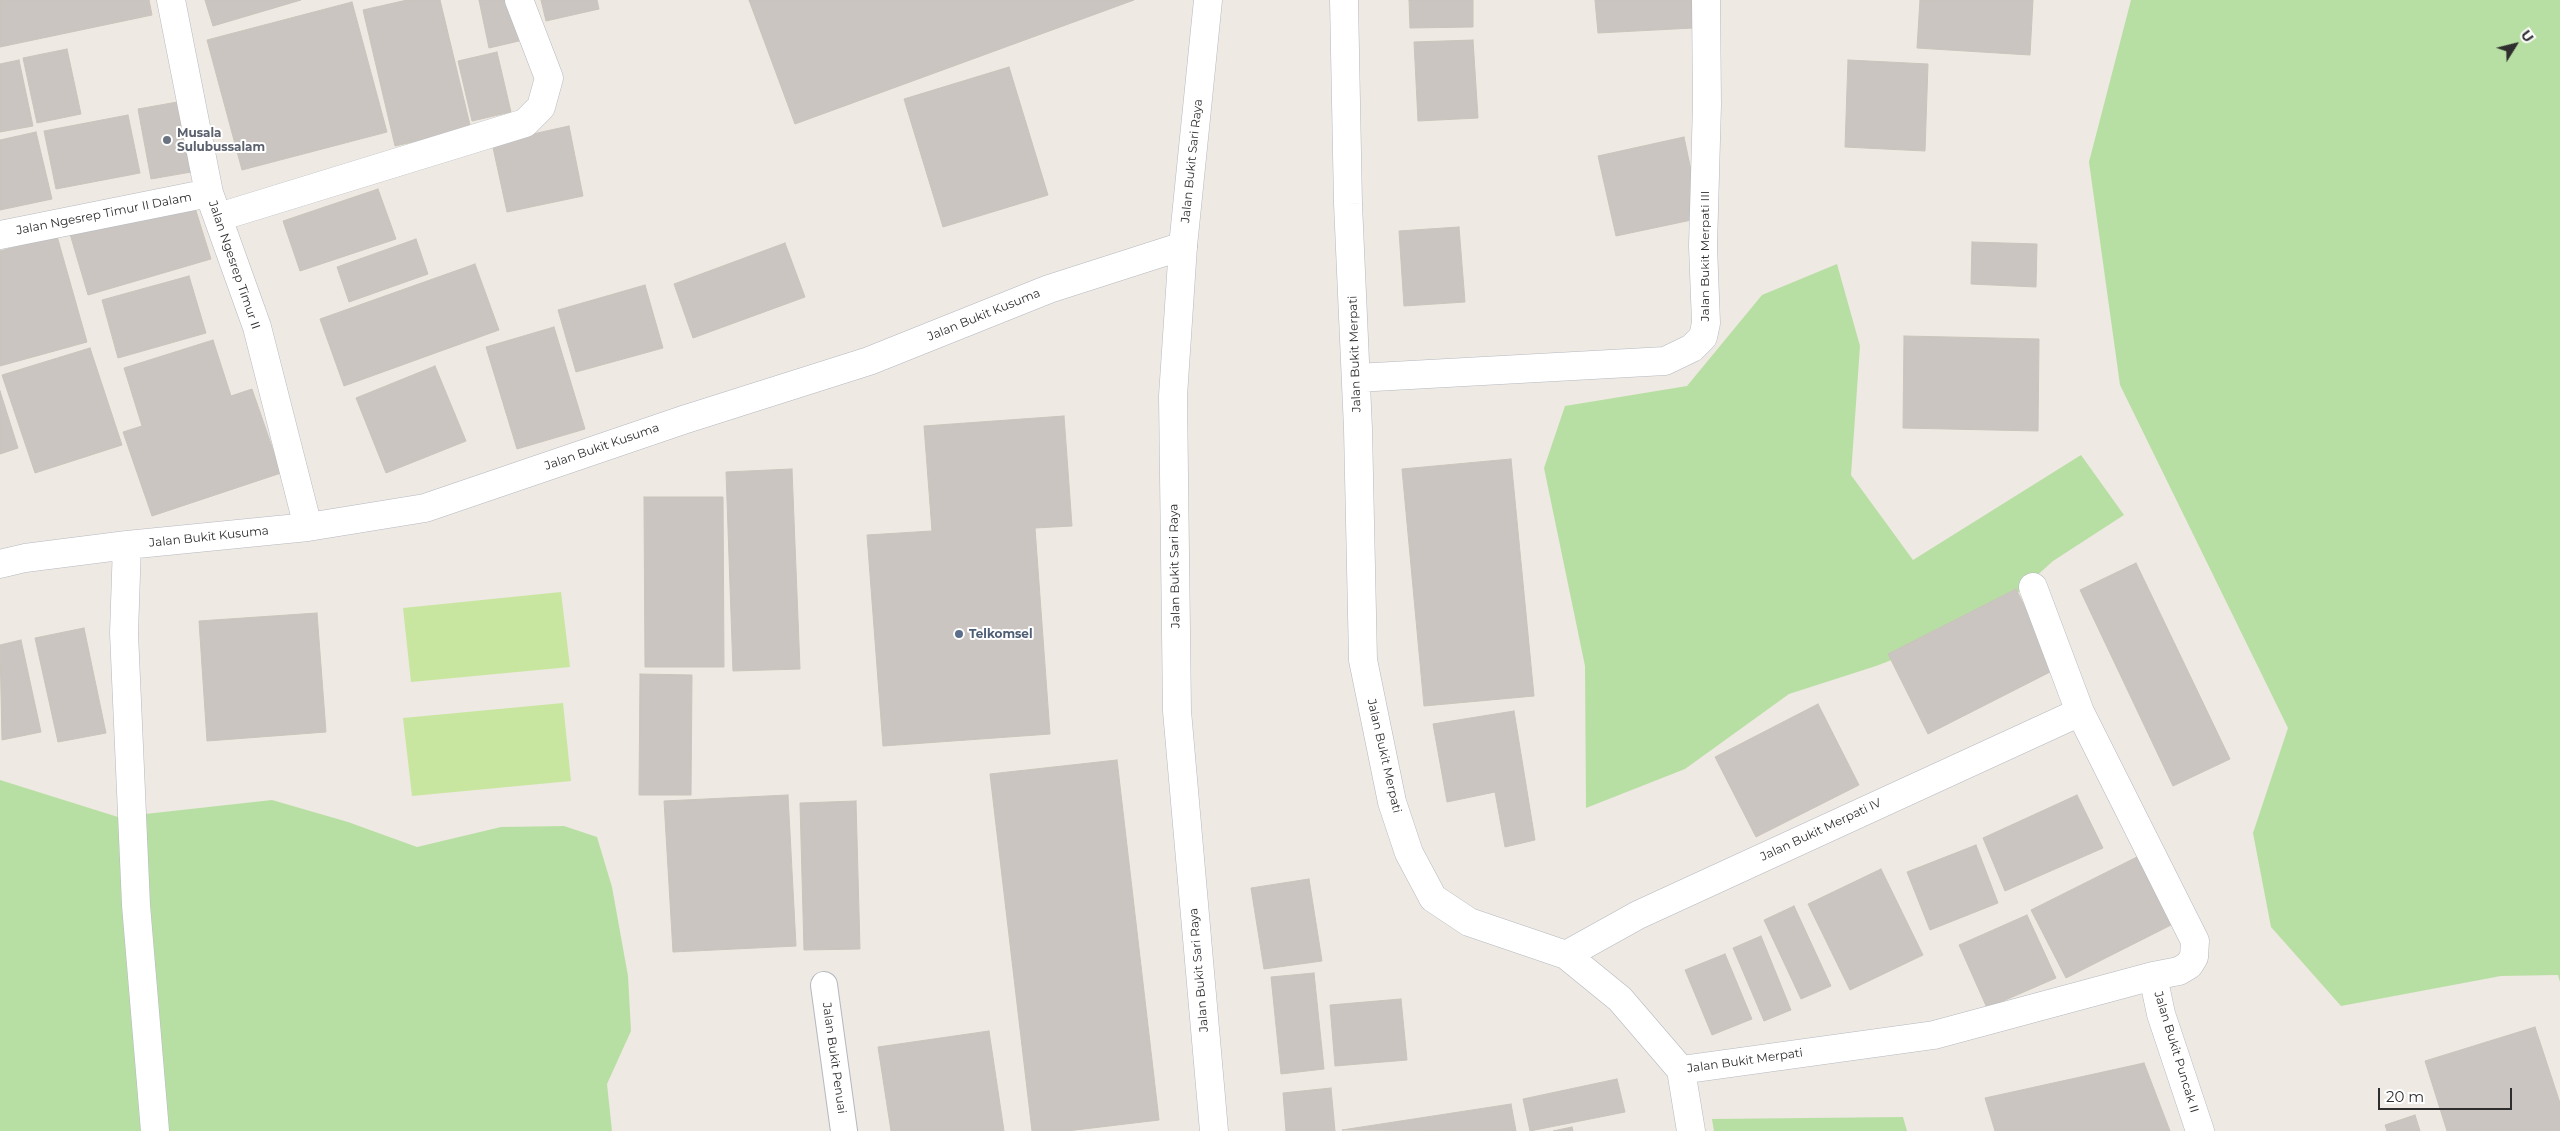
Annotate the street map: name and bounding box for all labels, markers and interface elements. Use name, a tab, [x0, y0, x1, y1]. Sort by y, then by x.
north arrow	[2490, 20, 2540, 70]
text: U	[2517, 26, 2538, 46]
street label: Jalan Bukit Sari Raya	[1178, 98, 1206, 224]
place label: Musala Sulubussalam	[177, 126, 265, 154]
marker: Musala Sulubussalam	[161, 134, 173, 146]
street label: Jalan Ngesrep Timur II Dalam	[15, 190, 193, 238]
street label: Jalan Bukit Merpati III	[1698, 191, 1712, 321]
street label: Jalan Ngesrep Timur II	[205, 199, 263, 331]
street label: Jalan Bukit Kusuma	[926, 286, 1042, 344]
street label: Jalan Bukit Merpati	[1346, 295, 1364, 413]
street label: Jalan Bukit Kusuma	[543, 421, 661, 473]
street label: Jalan Bukit Sari Raya	[1167, 504, 1183, 628]
street label: Jalan Bukit Kusuma	[148, 524, 270, 550]
place label: Telkomsel	[969, 627, 1033, 641]
marker: Telkomsel	[953, 628, 965, 640]
street label: Jalan Bukit Merpati	[1364, 697, 1404, 815]
street label: Jalan Bukit Merpati IV	[1758, 796, 1884, 864]
street label: Jalan Bukit Sari Raya	[1186, 907, 1212, 1033]
street label: Jalan Bukit Puncak II	[2151, 990, 2201, 1114]
street label: Jalan Bukit Penuai	[819, 1001, 849, 1115]
street label: Jalan Bukit Merpati	[1686, 1046, 1804, 1076]
scale bar	[2380, 1078, 2514, 1110]
text: 20 m	[2386, 1087, 2424, 1106]

